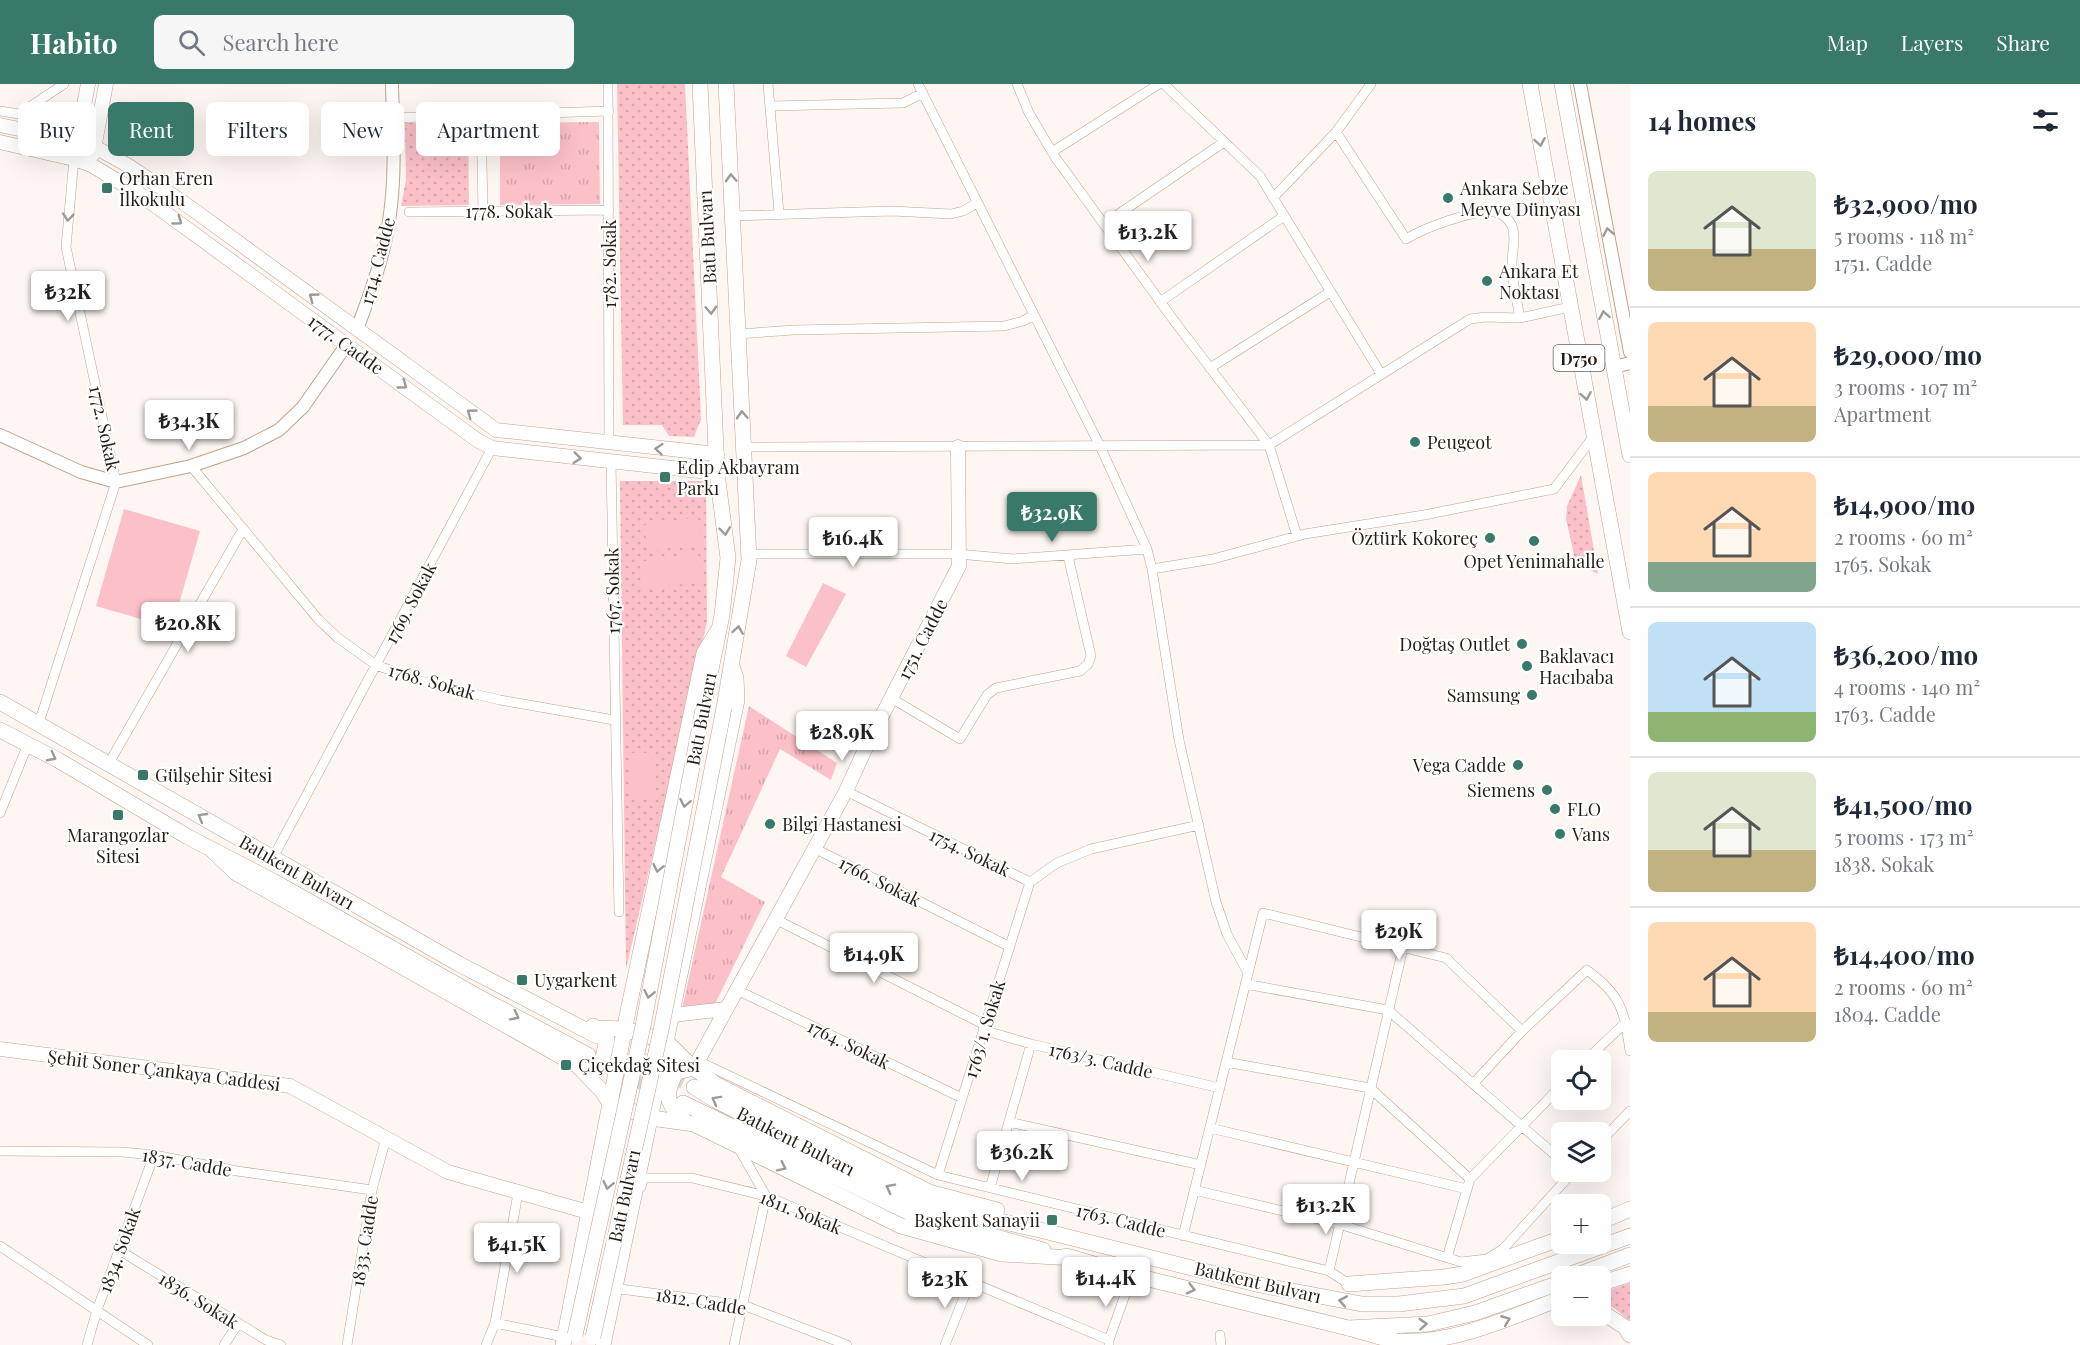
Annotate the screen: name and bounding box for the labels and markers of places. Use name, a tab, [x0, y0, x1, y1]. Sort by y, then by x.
place label: Orhan Eren İlkokulu	[119, 166, 213, 211]
place label: Ankara Sebze Meyve Dünyası	[1459, 176, 1581, 221]
marker: Orhan Eren İlkokulu	[100, 181, 114, 195]
marker: Ankara Sebze Meyve Dünyası	[1441, 191, 1455, 205]
pin: ₺13.2K	[1099, 211, 1197, 262]
place label: Ankara Et Noktası	[1498, 259, 1579, 304]
pin: ₺32K	[32, 271, 104, 322]
marker: Ankara Et Noktası	[1480, 274, 1494, 288]
pin: ₺34.3K	[140, 400, 238, 451]
place label: Peugeot	[1427, 430, 1492, 454]
marker: Peugeot	[1408, 435, 1422, 449]
place label: Edip Akbayram Parkı	[677, 455, 800, 500]
marker: Edip Akbayram Parkı	[658, 470, 672, 484]
pin: ₺32.9K	[1003, 492, 1101, 543]
pin: ₺16.4K	[804, 517, 902, 568]
place label: Öztürk Kokoreç	[1351, 526, 1478, 550]
marker: Öztürk Kokoreç	[1483, 531, 1497, 545]
marker: Opet Yenimahalle	[1527, 534, 1541, 548]
place label: Opet Yenimahalle	[1463, 549, 1605, 573]
pin: ₺20.8K	[139, 602, 237, 653]
place label: Doğtaş Outlet	[1399, 632, 1511, 656]
marker: Doğtaş Outlet	[1515, 637, 1529, 651]
place label: Baklavacı Hacıbaba	[1539, 644, 1614, 689]
marker: Baklavacı Hacıbaba	[1520, 659, 1534, 673]
place label: Samsung	[1447, 683, 1520, 707]
marker: Samsung	[1525, 688, 1539, 702]
pin: ₺28.9K	[793, 711, 891, 762]
place label: Vega Cadde	[1412, 753, 1506, 777]
marker: Vega Cadde	[1511, 758, 1525, 772]
place label: Gülşehir Sitesi	[155, 763, 272, 787]
marker: Gülşehir Sitesi	[136, 768, 150, 782]
place label: Siemens	[1467, 778, 1535, 802]
marker: Siemens	[1540, 783, 1554, 797]
place label: FLO	[1567, 797, 1601, 821]
marker: FLO	[1548, 802, 1562, 816]
marker: Marangozlar Sitesi	[111, 808, 125, 822]
place label: Bilgi Hastanesi	[782, 812, 902, 836]
marker: Bilgi Hastanesi	[763, 817, 777, 831]
place label: Vans	[1571, 822, 1610, 846]
place label: Marangozlar Sitesi	[67, 823, 169, 868]
marker: Vans	[1553, 827, 1567, 841]
pin: ₺29K	[1363, 910, 1435, 961]
pin: ₺14.9K	[825, 933, 923, 984]
place label: Uygarkent	[534, 968, 617, 992]
marker: Uygarkent	[515, 973, 529, 987]
place label: Çiçekdağ Sitesi	[578, 1053, 700, 1077]
marker: Çiçekdağ Sitesi	[559, 1058, 573, 1072]
pin: ₺36.2K	[973, 1131, 1071, 1182]
pin: ₺13.2K	[1277, 1184, 1375, 1235]
place label: Başkent Sanayii	[914, 1208, 1040, 1232]
marker: Başkent Sanayii	[1045, 1213, 1059, 1227]
pin: ₺41.5K	[468, 1223, 566, 1274]
pin: ₺14.4K	[1057, 1257, 1155, 1308]
pin: ₺23K	[909, 1258, 981, 1309]

